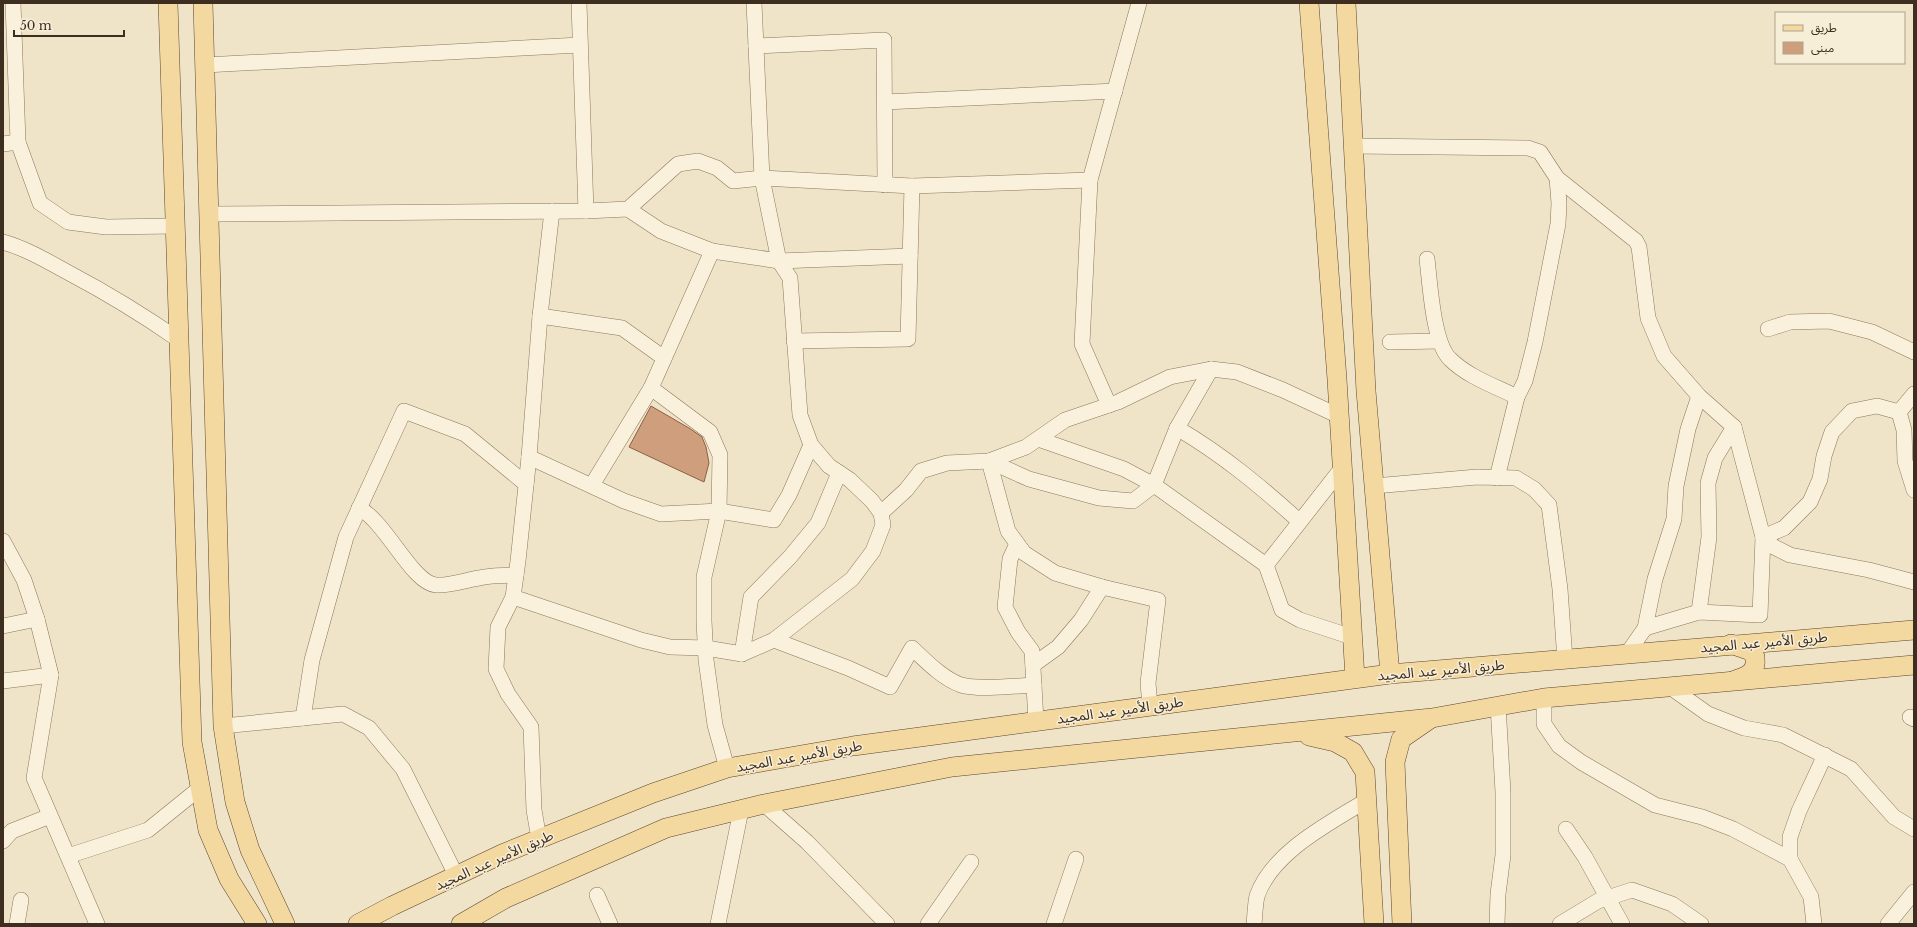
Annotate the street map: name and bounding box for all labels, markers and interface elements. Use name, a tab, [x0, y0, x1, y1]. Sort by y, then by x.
scale bar	[14, 12, 124, 38]
legend	[1775, 12, 1905, 64]
text: 50 m	[20, 18, 52, 33]
text: طريق	[1811, 20, 1837, 36]
text: مبنى	[1811, 40, 1834, 55]
street label: طريق الأمير عبد المجيد	[1700, 627, 1828, 658]
street label: طريق الأمير عبد المجيد	[1377, 655, 1505, 686]
street label: طريق الأمير عبد المجيد	[1056, 692, 1185, 729]
street label: طريق الأمير عبد المجيد	[735, 736, 864, 777]
street label: طريق الأمير عبد المجيد	[432, 826, 556, 895]

